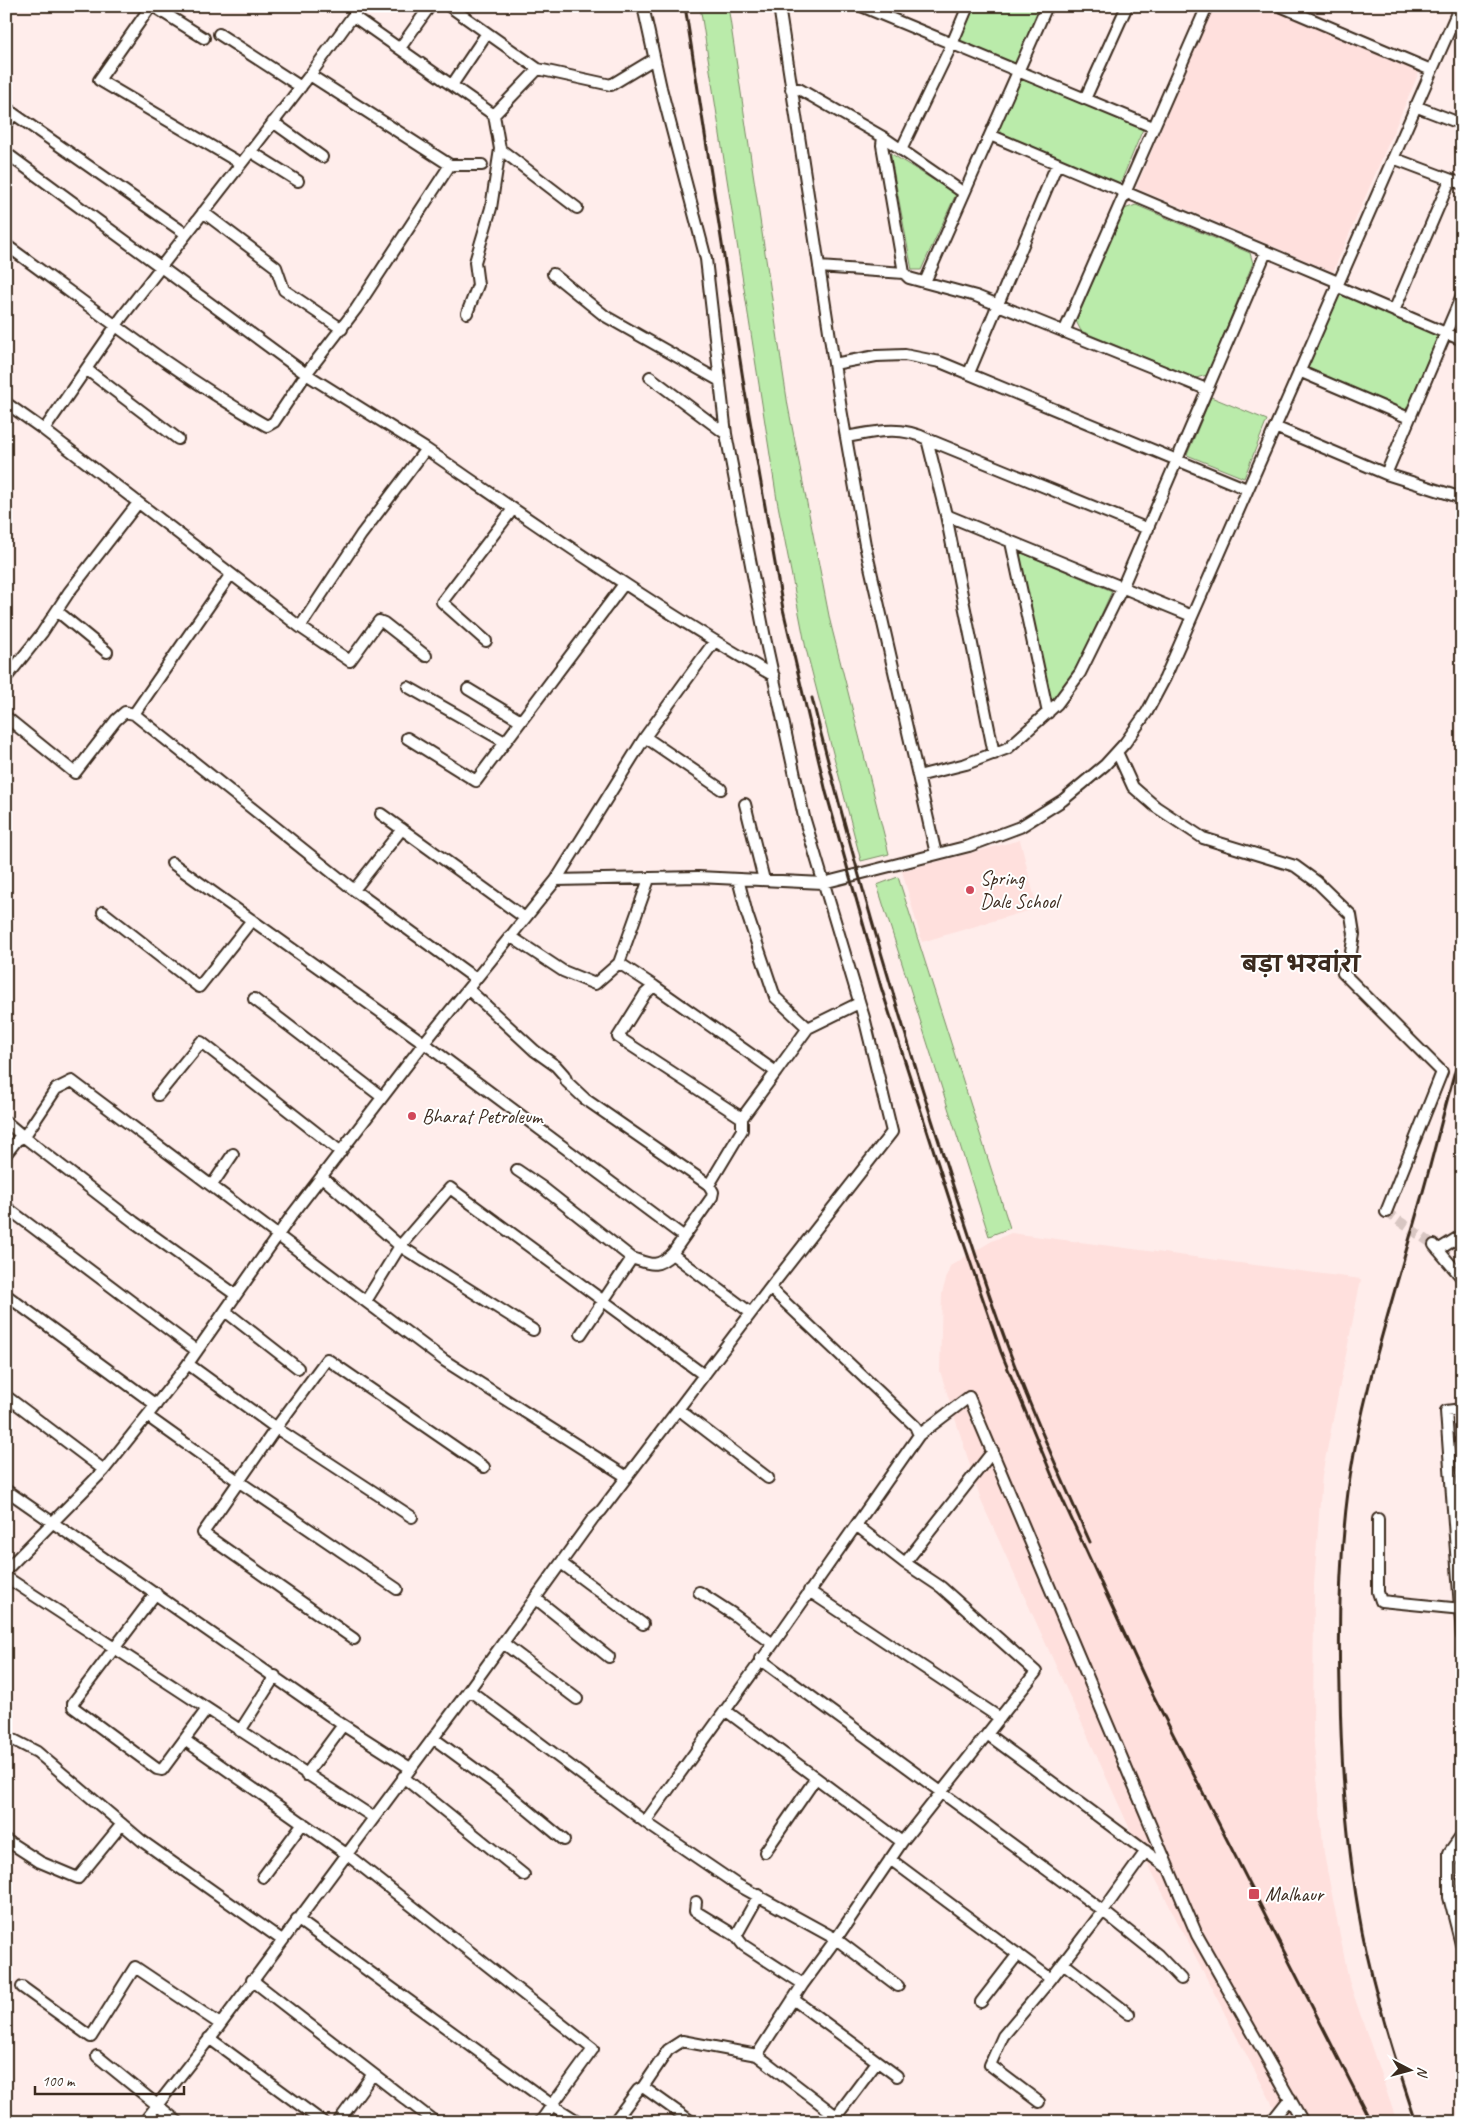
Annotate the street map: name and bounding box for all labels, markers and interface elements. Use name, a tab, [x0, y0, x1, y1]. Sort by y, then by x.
place label: Spring Dale School	[980, 866, 1062, 914]
marker: Spring Dale School	[964, 884, 976, 896]
district label: बड़ा भरवांरा	[1240, 949, 1362, 979]
place label: Bharat Petroleum	[422, 1104, 544, 1129]
marker: Bharat Petroleum	[406, 1110, 418, 1122]
place label: Malhaur	[1265, 1882, 1325, 1907]
marker: Malhaur	[1247, 1887, 1261, 1901]
north arrow	[1386, 2046, 1436, 2096]
scale bar	[35, 2063, 184, 2095]
text: N	[1413, 2066, 1431, 2079]
text: 100 m	[42, 2072, 76, 2091]

